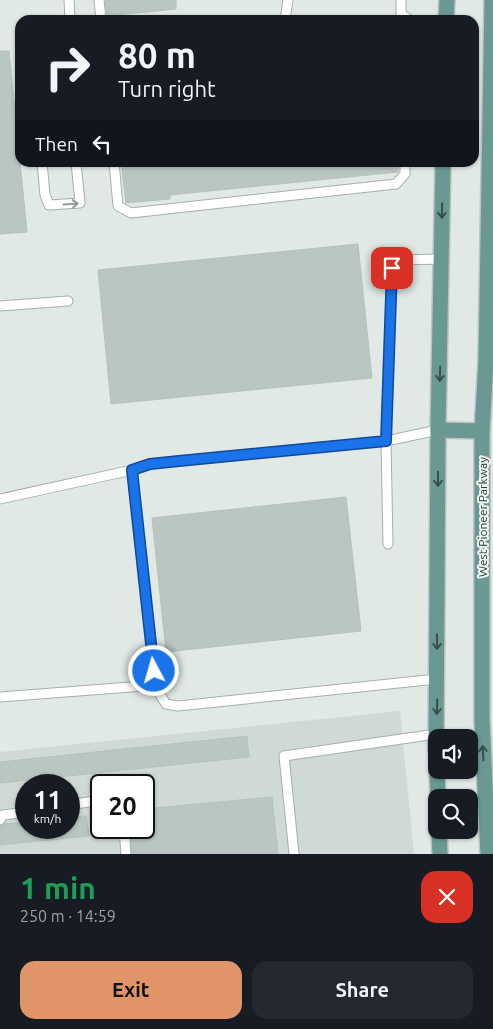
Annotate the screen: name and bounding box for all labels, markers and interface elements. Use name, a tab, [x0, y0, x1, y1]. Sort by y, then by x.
icon: right	[35, 35, 100, 100]
text: 80 m	[118, 35, 196, 75]
text: Turn right	[118, 76, 216, 101]
icon: left	[88, 130, 116, 158]
text: Then	[35, 133, 78, 155]
one-way arrow	[63, 199, 79, 208]
one-way arrow	[438, 203, 447, 219]
pin	[371, 247, 413, 289]
icon: arrive	[378, 254, 406, 282]
one-way arrow	[435, 365, 444, 381]
street label: West Pioneer Parkway	[476, 457, 489, 577]
one-way arrow	[433, 470, 443, 487]
one-way arrow	[432, 633, 442, 649]
position arrow	[127, 644, 179, 696]
one-way arrow	[432, 698, 441, 714]
map controls	[428, 729, 478, 839]
button: sound	[428, 729, 478, 779]
one-way arrow	[479, 745, 488, 761]
speed limit sign: 20	[90, 774, 155, 839]
text: 11	[33, 786, 62, 814]
button: search	[428, 789, 478, 839]
text: km/h	[34, 812, 61, 825]
text: 1 min	[20, 871, 96, 905]
button: close	[421, 871, 473, 923]
text: 250 m · 14:59	[20, 907, 116, 925]
button: Exit	[20, 961, 242, 1019]
button: Share	[252, 961, 473, 1019]

